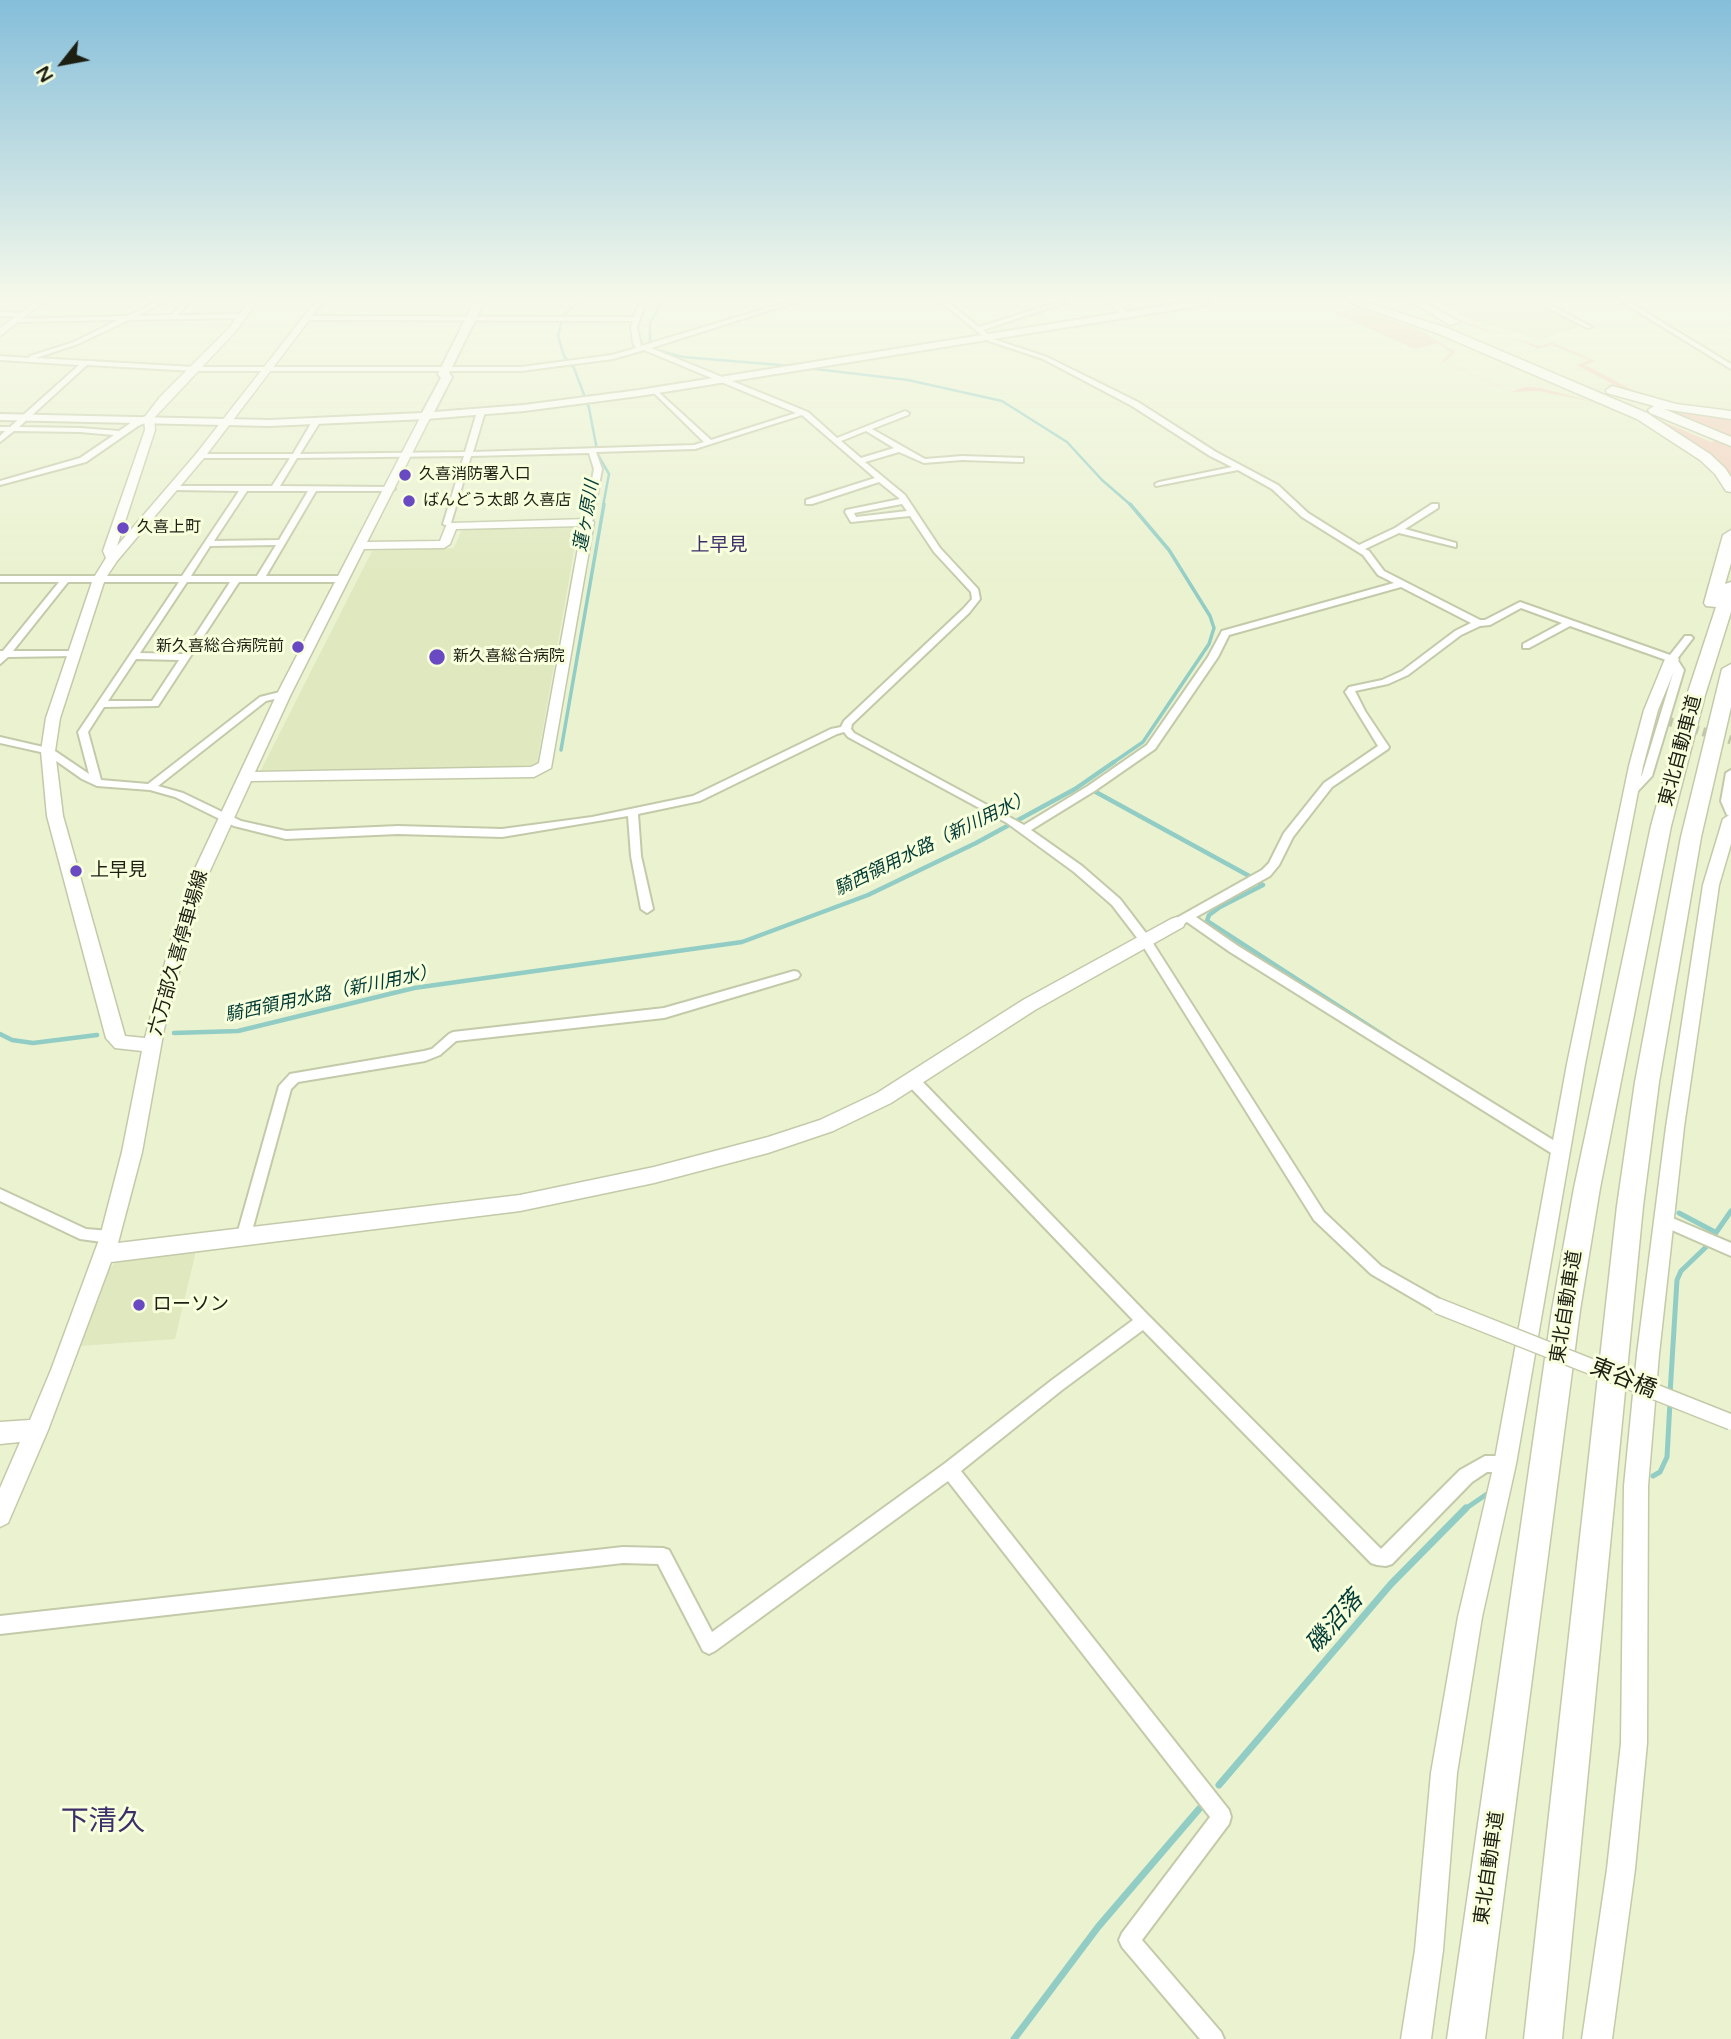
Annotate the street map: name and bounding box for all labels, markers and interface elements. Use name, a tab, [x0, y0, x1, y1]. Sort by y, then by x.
north arrow	[28, 28, 98, 98]
text: N	[32, 62, 58, 86]
place label: 久喜消防署入口	[419, 465, 531, 485]
marker: 久喜消防署入口	[397, 467, 413, 483]
water label: 蓮ヶ原川	[570, 479, 604, 553]
place label: ばんどう太郎 久喜店	[423, 491, 571, 511]
marker: ばんどう太郎 久喜店	[401, 493, 417, 509]
place label: 久喜上町	[137, 518, 201, 538]
marker: 久喜上町	[115, 520, 131, 536]
district label: 上早見	[691, 535, 747, 557]
place label: 新久喜総合病院前	[156, 637, 284, 657]
marker: 新久喜総合病院前	[290, 639, 306, 655]
marker: 新久喜総合病院	[427, 647, 447, 667]
place label: 新久喜総合病院	[453, 647, 565, 667]
street label: 東北自動車道	[1655, 693, 1707, 809]
water label: 騎西領用水路（新川用水）	[831, 787, 1035, 901]
place label: 上早見	[90, 860, 147, 882]
marker: 上早見	[68, 863, 84, 879]
street label: 六万部久喜停車場線	[144, 868, 214, 1038]
water label: 騎西領用水路（新川用水）	[223, 961, 439, 1027]
street label: 東北自動車道	[1547, 1249, 1587, 1365]
place label: ローソン	[153, 1294, 229, 1316]
marker: ローソン	[131, 1297, 147, 1313]
street label: 東谷橋	[1586, 1353, 1660, 1405]
water label: 磯沼落	[1301, 1586, 1369, 1660]
district label: 下清久	[61, 1806, 145, 1840]
street label: 東北自動車道	[1471, 1810, 1509, 1926]

